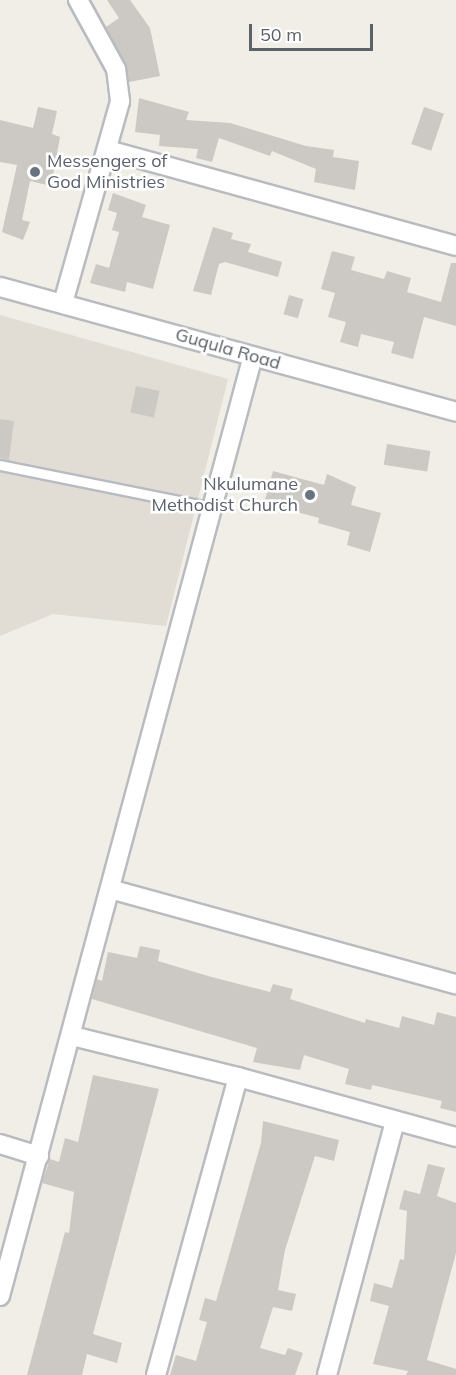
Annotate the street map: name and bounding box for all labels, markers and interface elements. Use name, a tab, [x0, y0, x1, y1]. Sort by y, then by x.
scale bar	[252, 12, 376, 50]
text: 50 m	[260, 23, 302, 46]
place label: Messengers of God Ministries	[47, 151, 167, 194]
marker: Messengers of God Ministries	[28, 165, 42, 179]
street label: Guqula Road	[173, 324, 283, 374]
place label: Nkulumane Methodist Church	[152, 474, 298, 516]
marker: Nkulumane Methodist Church	[303, 488, 317, 502]

